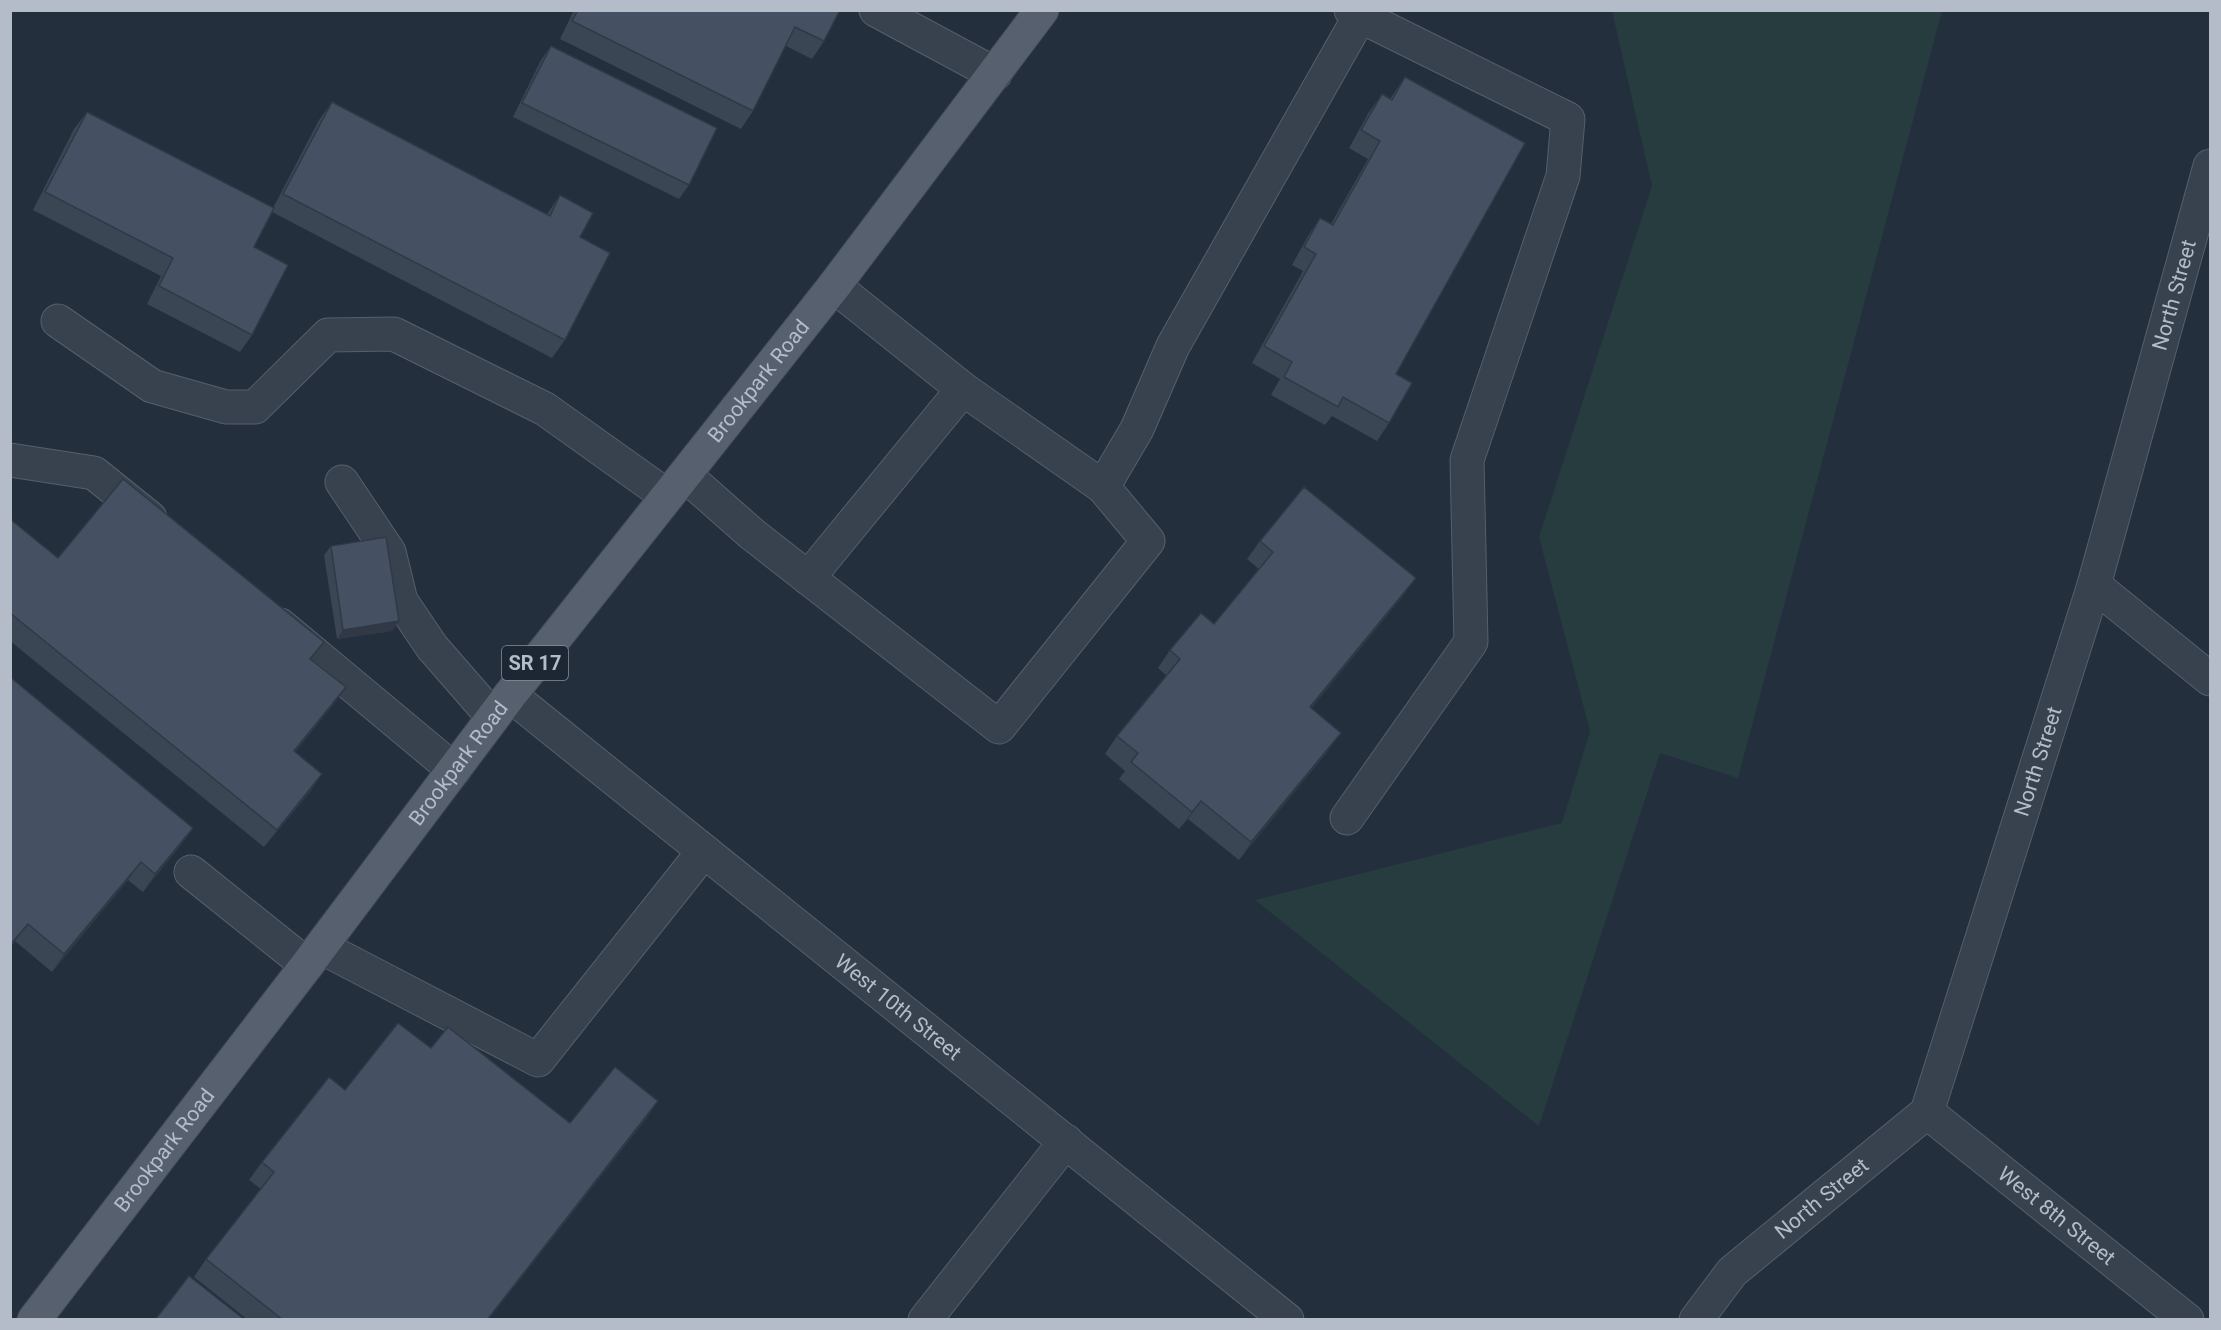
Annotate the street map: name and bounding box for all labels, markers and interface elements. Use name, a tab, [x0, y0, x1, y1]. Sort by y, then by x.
street label: North Street	[2148, 237, 2201, 353]
street label: Brookpark Road	[703, 315, 814, 447]
road number: SR 17	[502, 646, 568, 680]
street label: Brookpark Road	[404, 697, 513, 830]
street label: North Street	[2009, 703, 2067, 819]
street label: West 10th Street	[830, 949, 966, 1065]
street label: Brookpark Road	[109, 1084, 219, 1217]
street label: North Street	[1770, 1153, 1873, 1244]
street label: West 8th Street	[1993, 1162, 2120, 1270]

